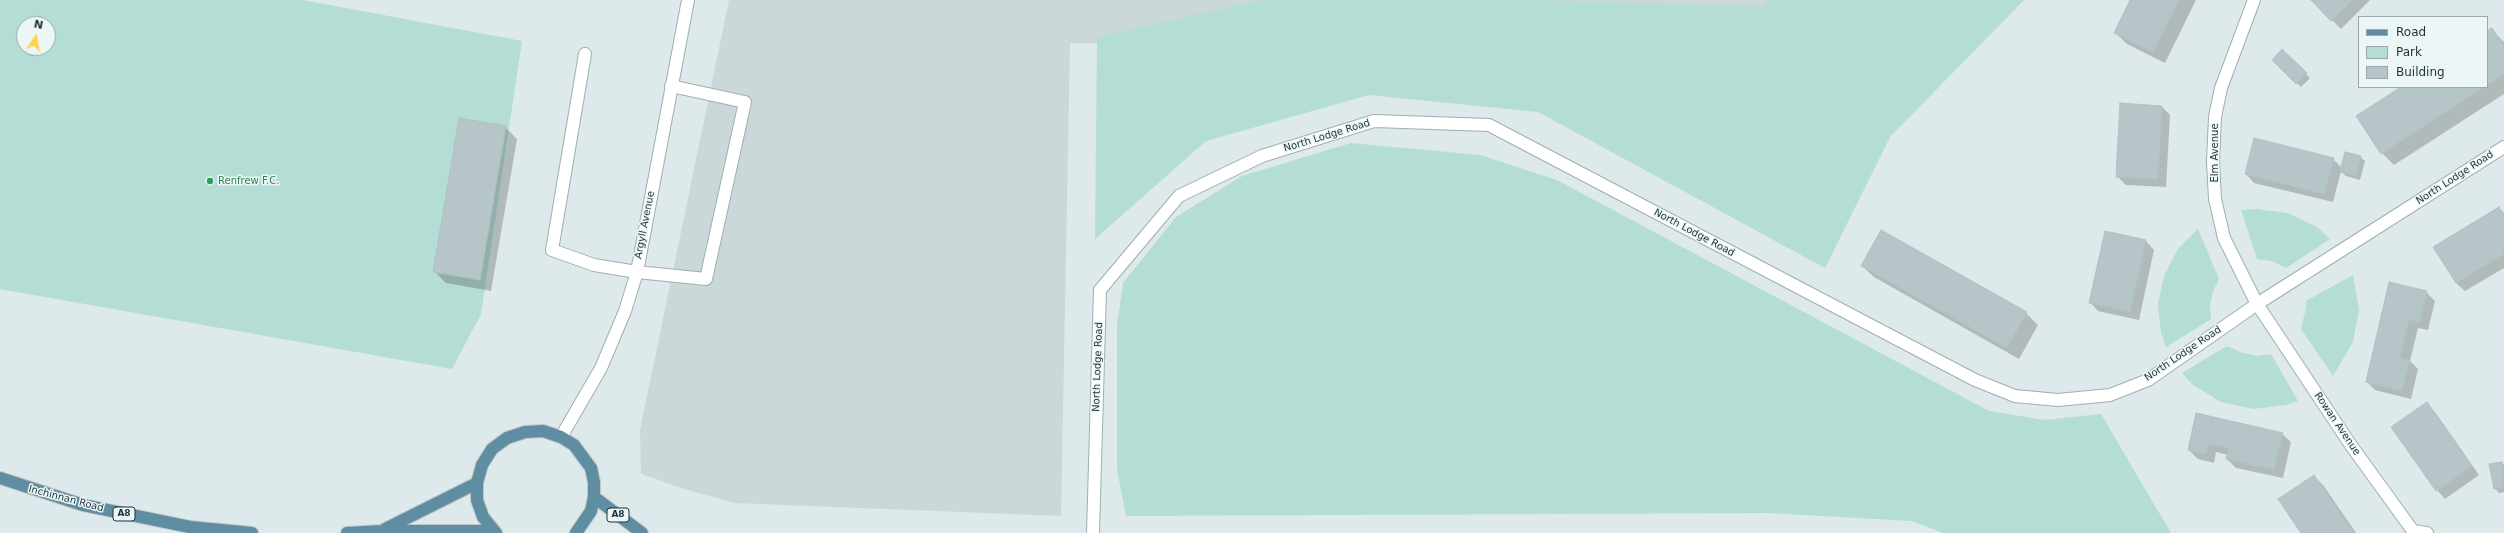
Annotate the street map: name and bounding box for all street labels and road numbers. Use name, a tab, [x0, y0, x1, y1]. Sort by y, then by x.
street label: North Lodge Road	[1282, 117, 1372, 155]
street label: Elm Avenue	[2209, 123, 2221, 183]
street label: North Lodge Road	[2414, 149, 2496, 207]
street label: Argyll Avenue	[633, 190, 657, 260]
street label: North Lodge Road	[1652, 207, 1736, 259]
street label: North Lodge Road	[1090, 322, 1106, 412]
street label: North Lodge Road	[2142, 324, 2224, 384]
street label: Rowan Avenue	[2311, 390, 2363, 458]
street label: Inchinnan Road	[27, 483, 105, 515]
road number: A8	[113, 507, 135, 521]
road number: A8	[607, 508, 629, 522]

